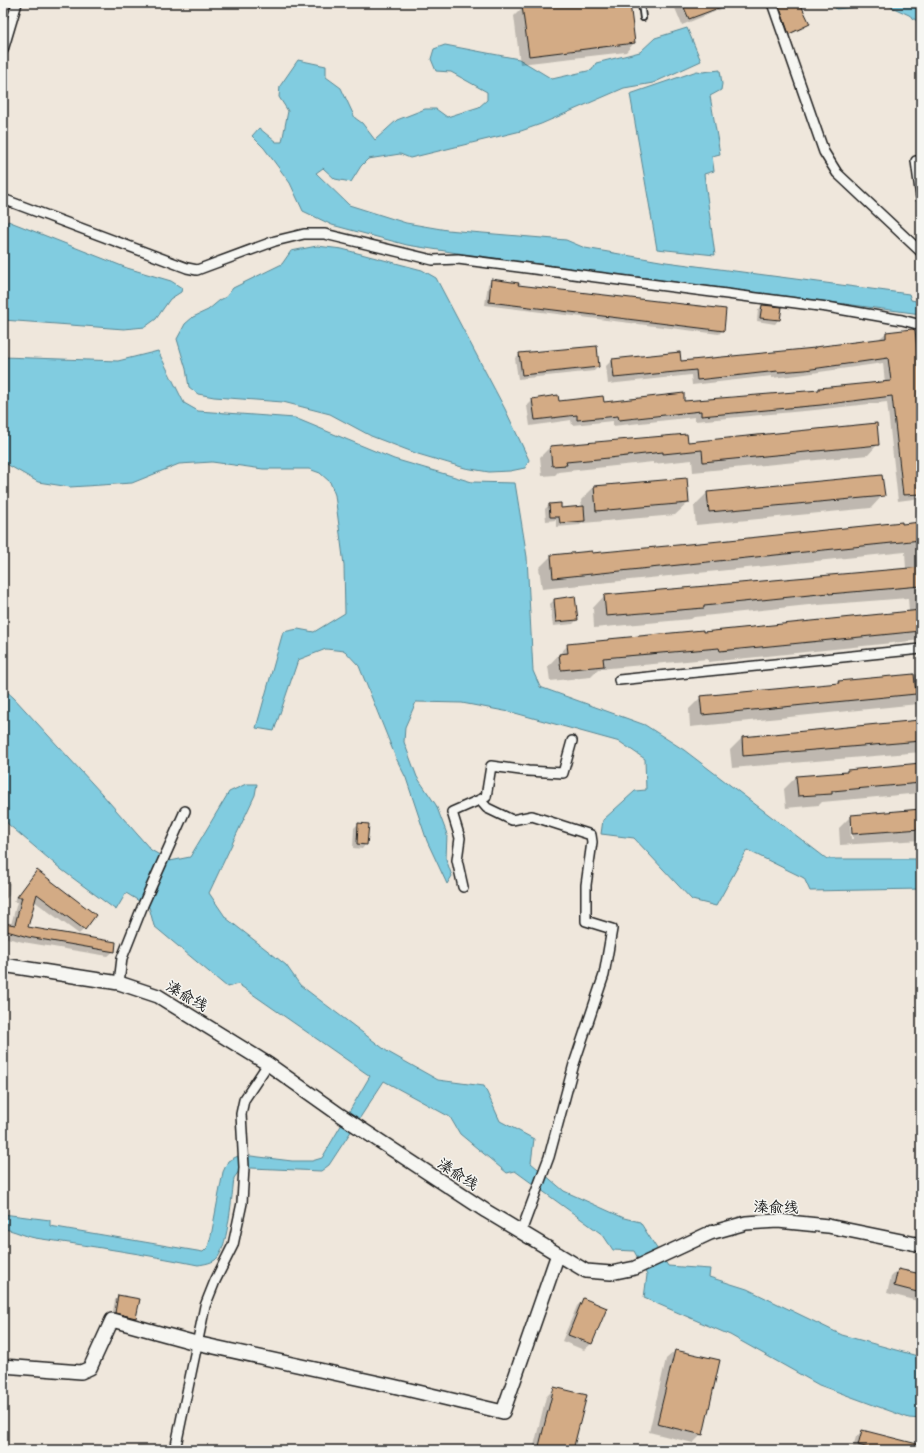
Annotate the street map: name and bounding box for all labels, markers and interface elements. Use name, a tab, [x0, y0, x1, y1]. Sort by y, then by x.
street label: 溱俞线	[161, 977, 211, 1019]
street label: 溱俞线	[432, 1154, 482, 1197]
street label: 溱俞线	[753, 1198, 799, 1220]

